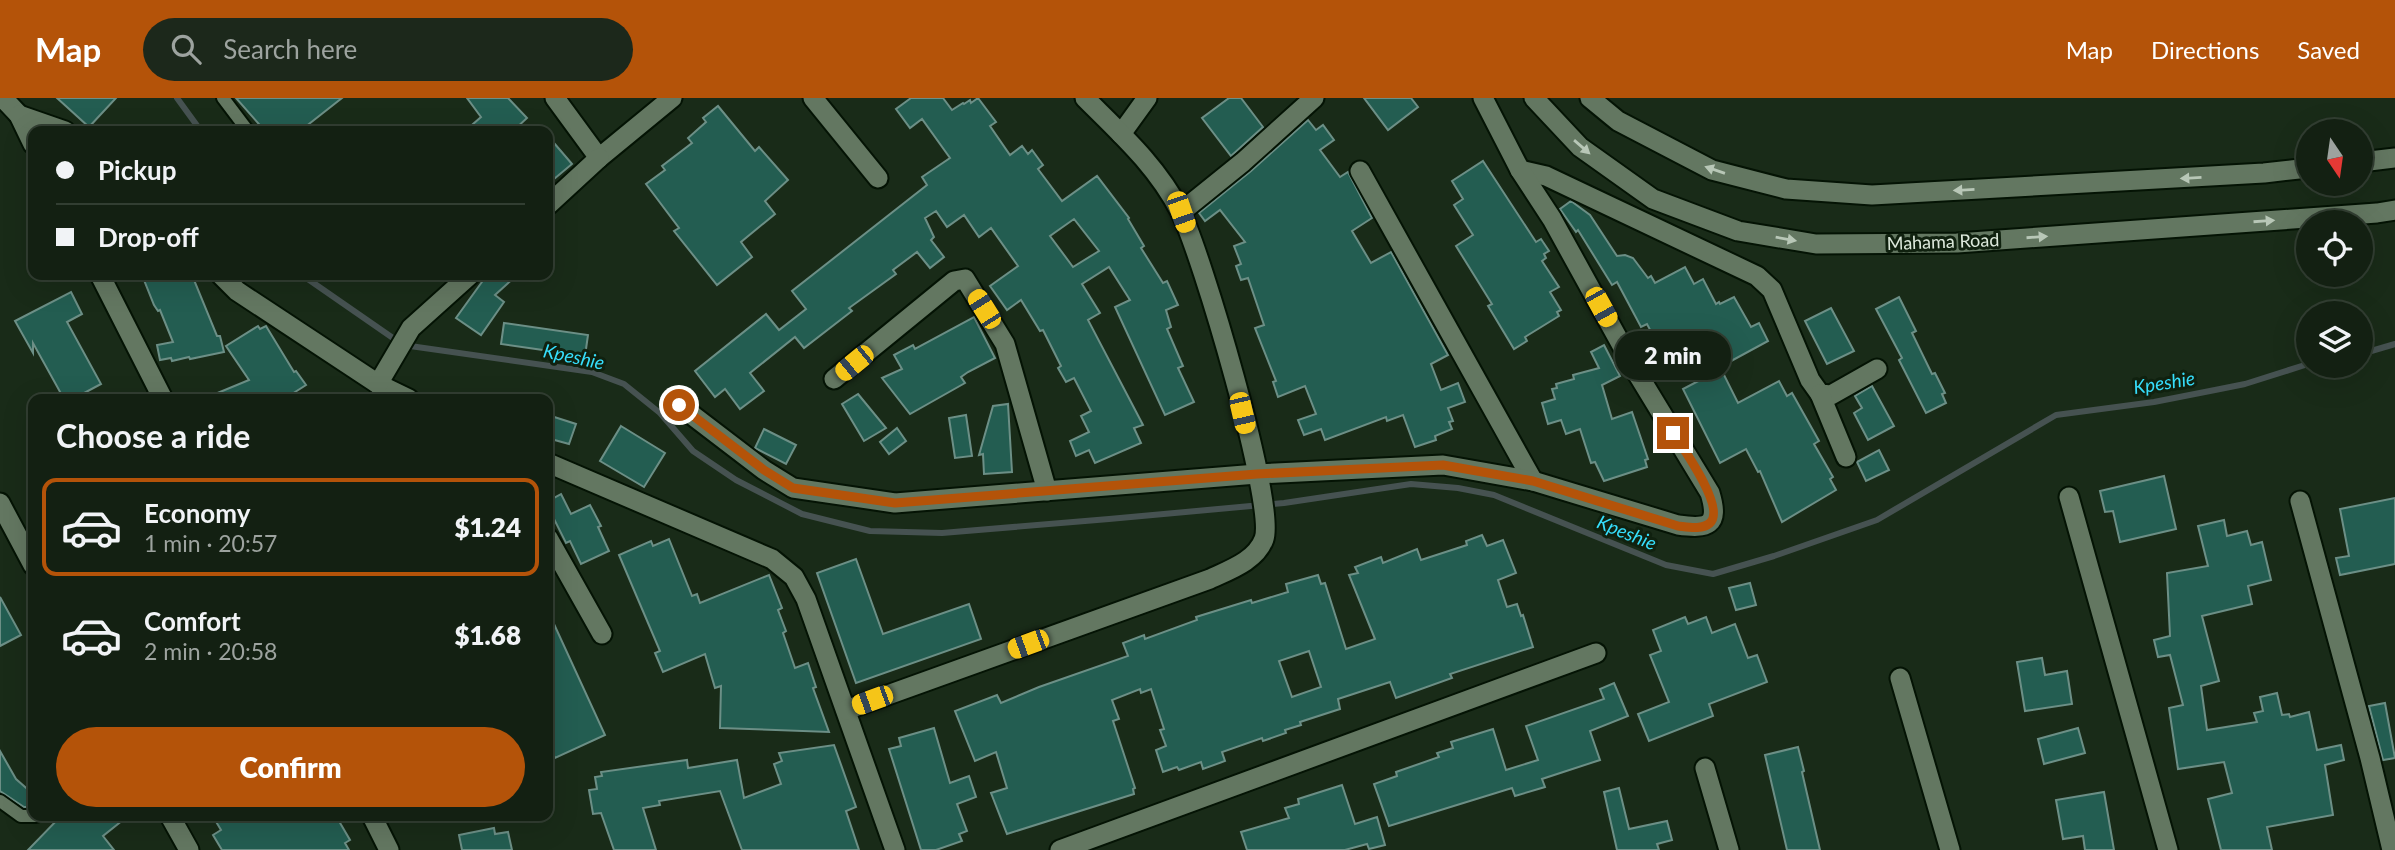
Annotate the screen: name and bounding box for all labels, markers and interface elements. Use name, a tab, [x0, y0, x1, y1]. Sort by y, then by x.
search box	[143, 18, 633, 81]
text: Map	[35, 29, 101, 69]
icon: search	[167, 30, 205, 68]
text: Search here	[223, 33, 357, 65]
text: Map	[2066, 35, 2113, 64]
text: Directions	[2151, 35, 2259, 64]
text: Saved	[2297, 35, 2360, 64]
north arrow	[2296, 119, 2373, 196]
map controls	[2296, 119, 2373, 378]
one-way arrow	[1573, 139, 1590, 154]
text: Pickup	[98, 154, 177, 186]
one-way arrow	[1705, 164, 1726, 175]
one-way arrow	[2180, 172, 2202, 183]
one-way arrow	[1953, 185, 1975, 196]
car	[1165, 189, 1198, 235]
button: locate	[2296, 210, 2373, 287]
one-way arrow	[2253, 215, 2275, 226]
text: Drop-off	[98, 221, 199, 253]
street label: Mahama Road	[1886, 228, 2000, 254]
one-way arrow	[2026, 231, 2048, 242]
one-way arrow	[1775, 234, 1797, 245]
car	[1582, 284, 1621, 330]
car	[964, 286, 1005, 332]
button: layers	[2296, 301, 2373, 378]
callout: 2 min	[1615, 331, 1731, 380]
water label: Kpeshie	[541, 338, 607, 374]
text: 2 min	[1644, 341, 1702, 369]
car	[832, 342, 877, 384]
water label: Kpeshie	[2132, 366, 2196, 398]
route start	[663, 389, 695, 421]
car	[1228, 390, 1257, 436]
text: Choose a ride	[56, 416, 250, 455]
route end	[1657, 417, 1689, 449]
icon: car	[60, 496, 123, 559]
text: Economy	[144, 497, 250, 529]
water label: Kpeshie	[1594, 510, 1660, 554]
text: $1.24	[454, 511, 521, 543]
text: 1 min · 20:57	[144, 529, 277, 557]
icon: car	[60, 604, 123, 667]
text: Comfort	[144, 605, 241, 637]
text: $1.68	[454, 619, 521, 651]
car	[1005, 627, 1052, 661]
text: 2 min · 20:58	[144, 637, 277, 665]
car	[849, 683, 896, 717]
button: Confirm	[56, 727, 525, 807]

